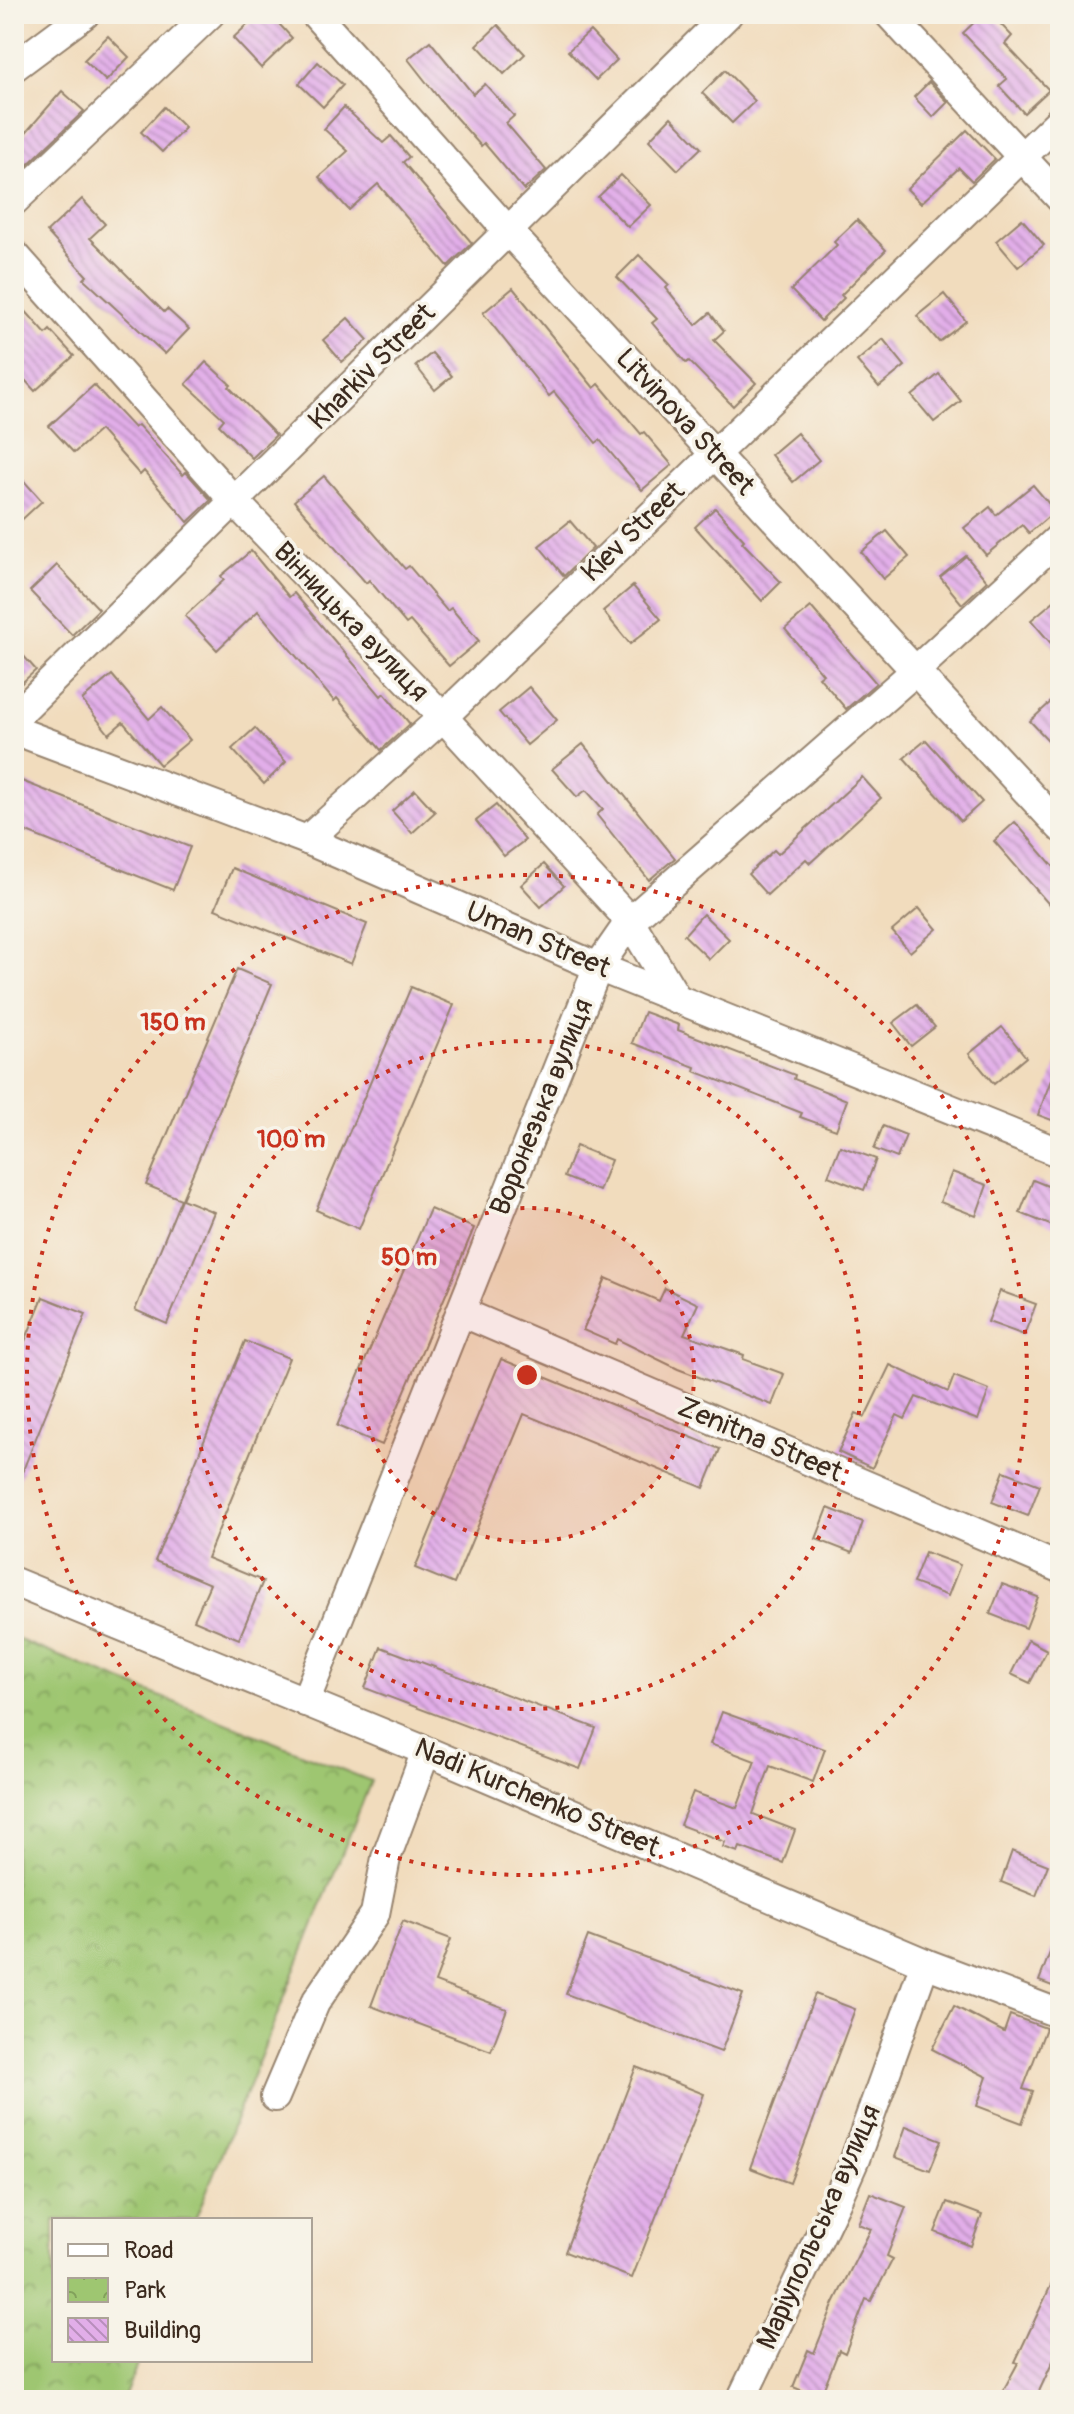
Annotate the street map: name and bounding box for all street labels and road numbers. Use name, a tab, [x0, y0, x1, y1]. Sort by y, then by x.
street label: Kharkiv Street	[301, 296, 443, 438]
street label: Litvinova Street	[608, 341, 763, 503]
street label: Kiev Street	[574, 474, 693, 590]
street label: Вінницька вулиця	[266, 535, 436, 709]
street label: Uman Street	[461, 894, 616, 986]
street label: Воронезька вулиця	[483, 994, 601, 1220]
street label: Zenitna Street	[672, 1390, 848, 1491]
street label: Nadi Kurchenko Street	[409, 1731, 665, 1866]
street label: Маріупольська вулиця	[749, 2099, 889, 2355]

